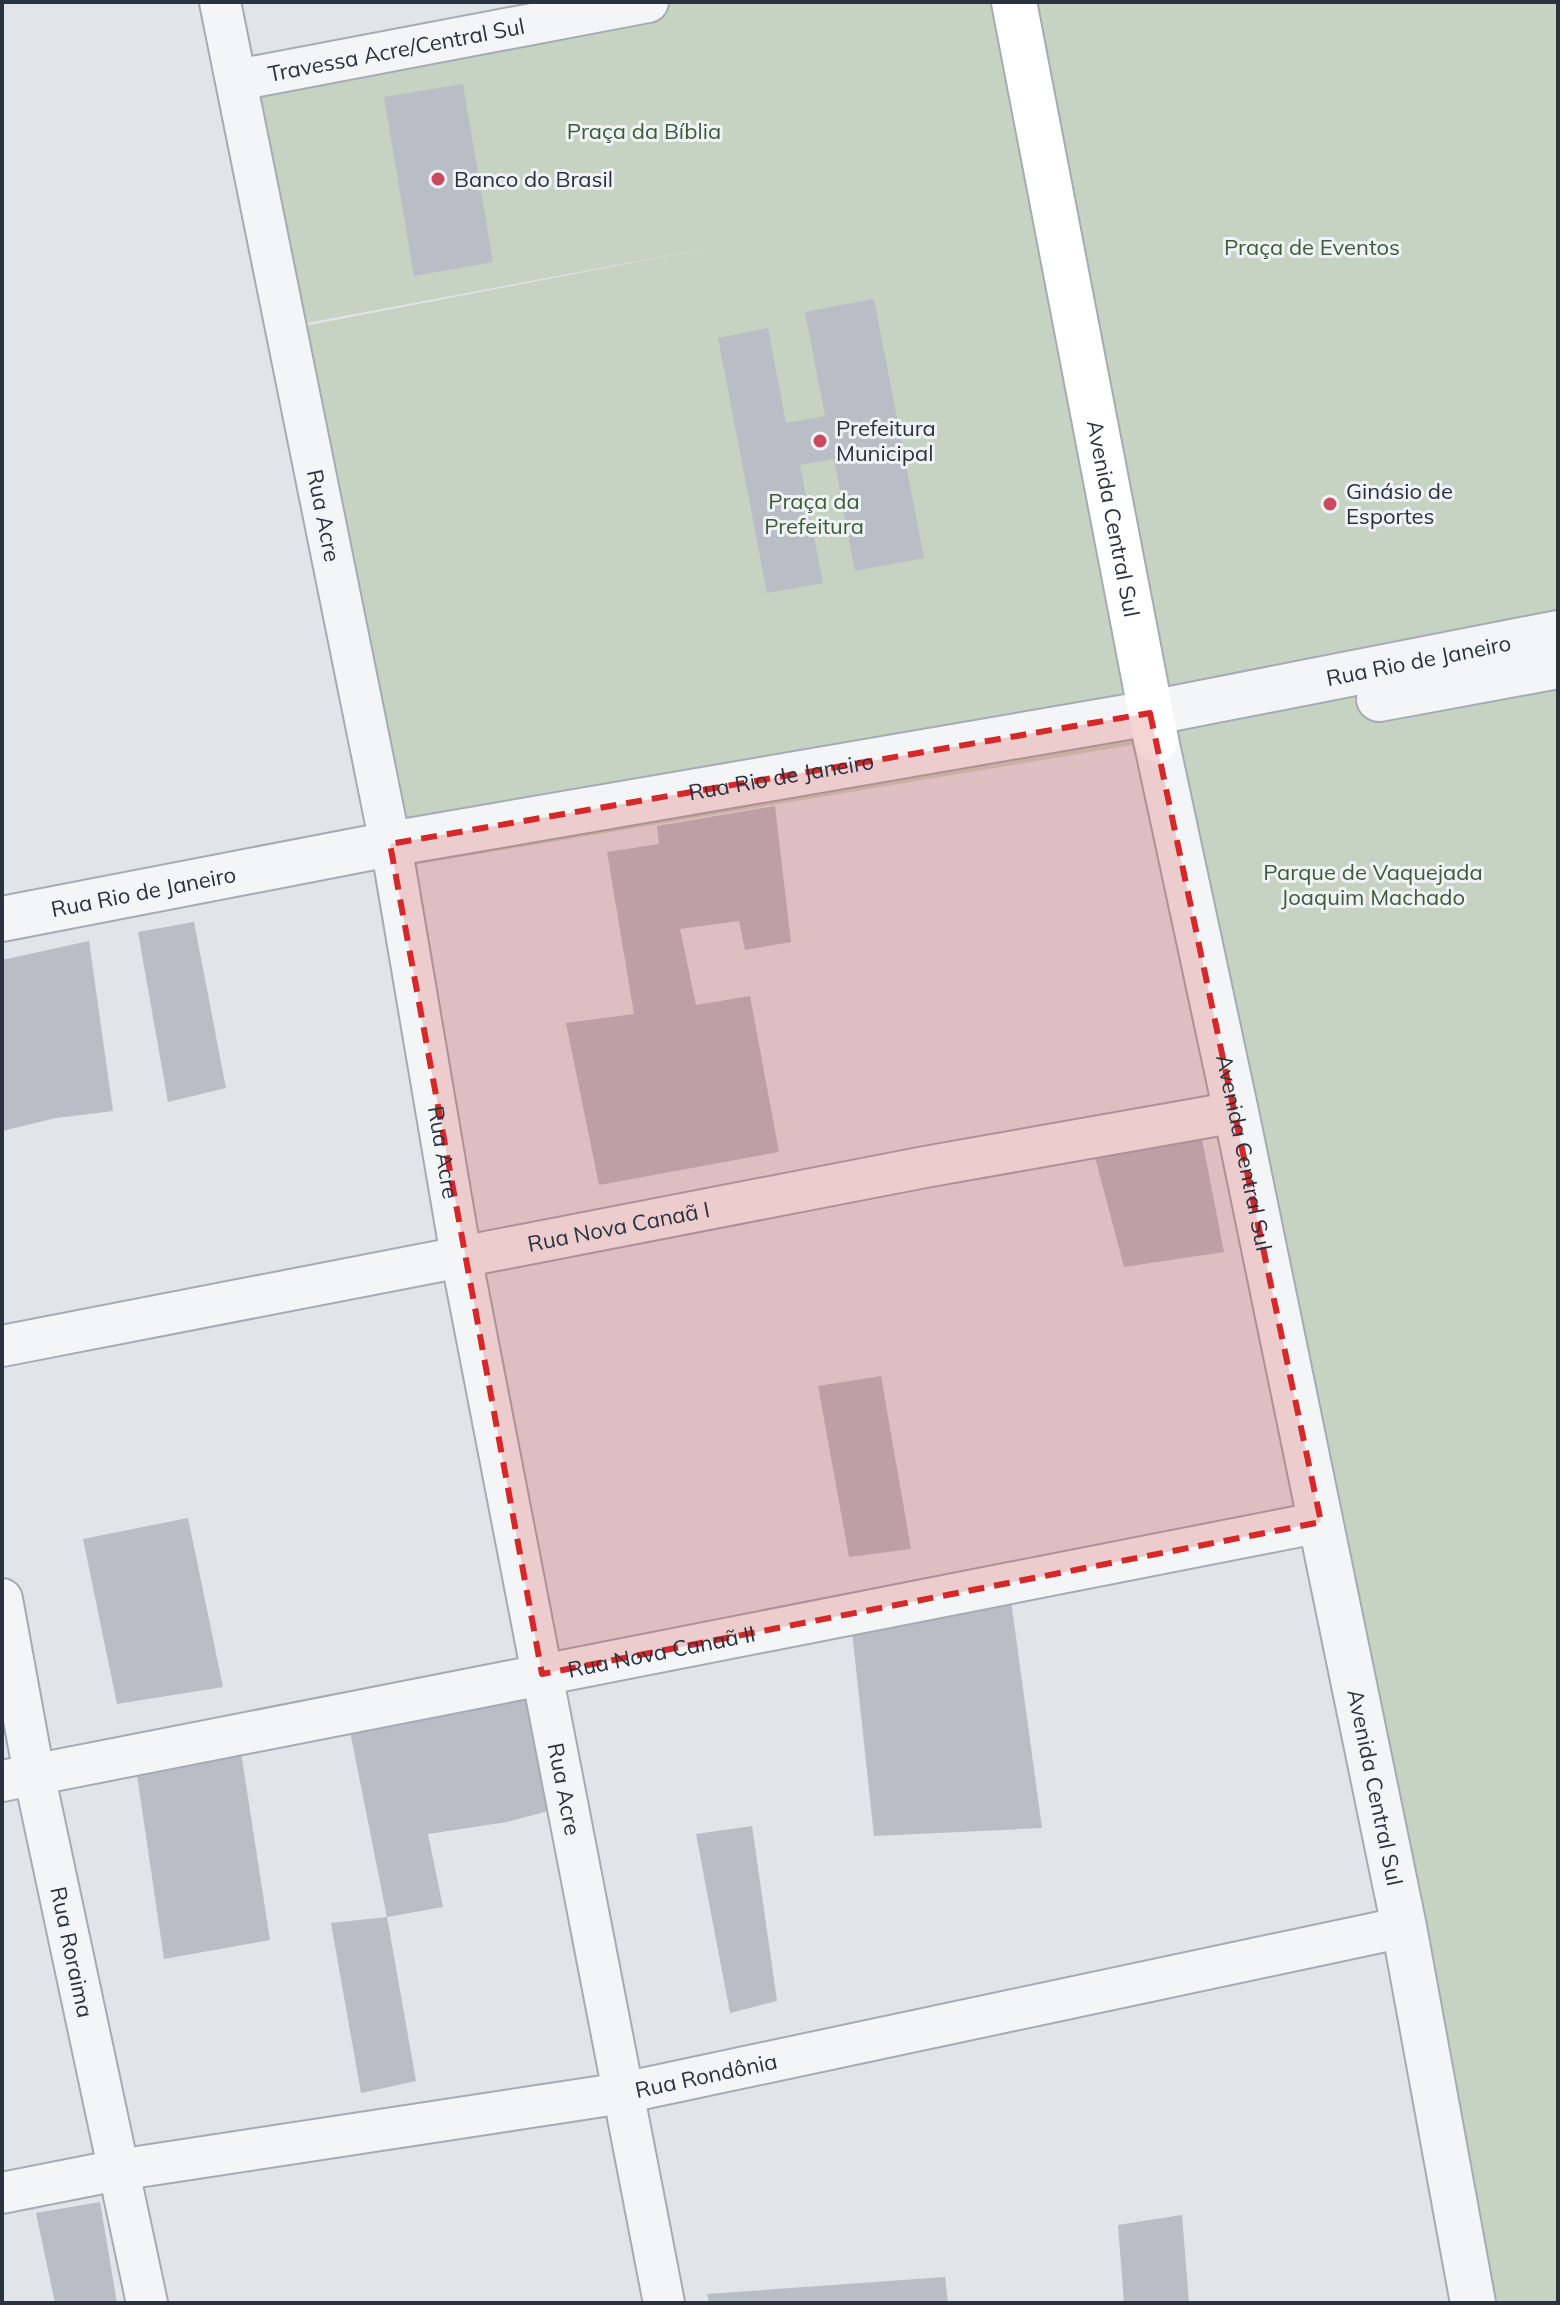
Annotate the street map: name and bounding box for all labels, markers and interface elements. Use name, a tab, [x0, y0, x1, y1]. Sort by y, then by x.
street label: Travessa Acre/Central Sul	[266, 12, 527, 88]
park label: Praça da Bíblia	[567, 117, 721, 145]
place label: Banco do Brasil	[454, 165, 613, 193]
marker: Banco do Brasil	[429, 170, 447, 188]
park label: Praça de Eventos	[1224, 233, 1400, 261]
place label: Prefeitura Municipal	[836, 414, 936, 467]
street label: Avenida Central Sul	[1081, 418, 1146, 619]
marker: Prefeitura Municipal	[811, 432, 829, 450]
street label: Rua Acre	[301, 467, 347, 564]
place label: Ginásio de Esportes	[1346, 477, 1453, 530]
park label: Praça da Prefeitura	[764, 487, 864, 540]
marker: Ginásio de Esportes	[1321, 495, 1339, 513]
street label: Rua Rio de Janeiro	[1324, 629, 1513, 692]
street label: Rua Rio de Janeiro	[686, 747, 876, 806]
park label: Parque de Vaquejada Joaquim Machado	[1263, 858, 1483, 911]
street label: Rua Rio de Janeiro	[49, 860, 238, 923]
street label: Avenida Central Sul	[1210, 1052, 1278, 1253]
street label: Rua Acre	[422, 1104, 465, 1201]
street label: Rua Nova Canaã I	[525, 1195, 712, 1258]
street label: Rua Nova Canaã II	[565, 1619, 758, 1684]
street label: Avenida Central Sul	[1341, 1687, 1409, 1888]
street label: Rua Acre	[542, 1740, 587, 1838]
street label: Rua Roraima	[44, 1884, 100, 2020]
street label: Rua Rondônia	[632, 2047, 780, 2104]

